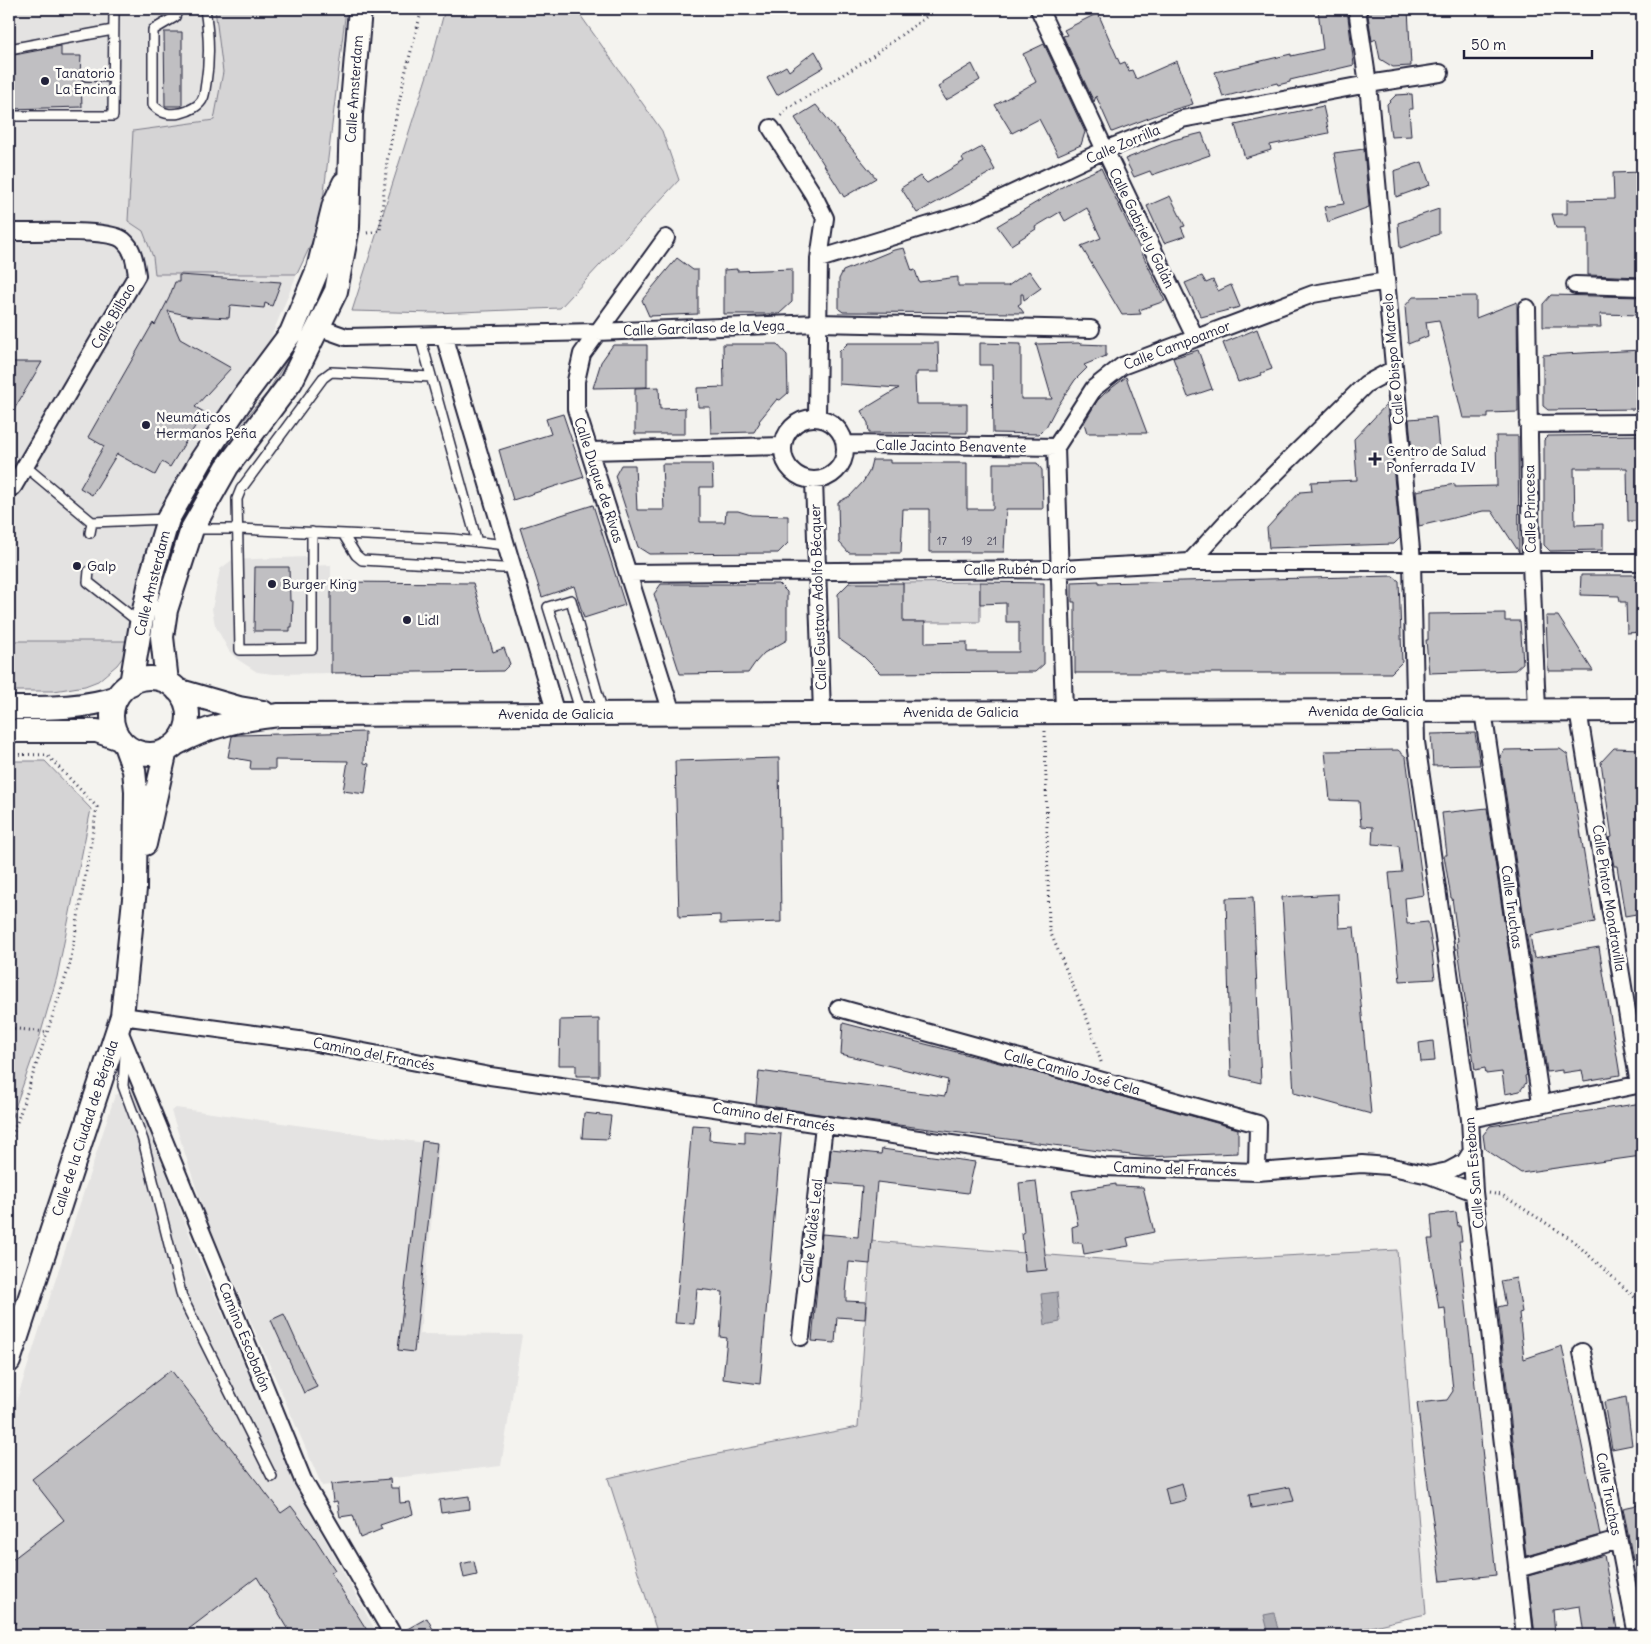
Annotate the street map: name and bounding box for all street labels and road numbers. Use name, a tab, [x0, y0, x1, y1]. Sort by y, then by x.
street label: Calle Amsterdam	[341, 34, 367, 144]
street label: Calle Zorrilla	[1083, 120, 1163, 168]
street label: Calle Gabriel y Galán	[1105, 165, 1179, 291]
street label: Calle Bilbao	[87, 280, 139, 352]
street label: Calle Obispo Marcelo	[1378, 292, 1408, 425]
street label: Calle Garcilaso de la Vega	[623, 316, 785, 340]
street label: Calle Campoamor	[1121, 316, 1233, 374]
street label: Calle Duque de Rivas	[570, 415, 628, 545]
street label: Calle Jacinto Benavente	[876, 436, 1026, 456]
street label: Calle Princesa	[1520, 465, 1540, 553]
street label: Calle Gustavo Adolfo Bécquer	[806, 503, 830, 690]
street label: Calle Amsterdam	[130, 528, 174, 638]
street label: Calle Rubén Darío	[964, 559, 1077, 579]
street label: Avenida de Galicia	[1308, 702, 1424, 720]
street label: Avenida de Galicia	[903, 703, 1019, 721]
street label: Avenida de Galicia	[498, 705, 614, 723]
street label: Calle Pintor Mondravilla	[1588, 823, 1630, 973]
street label: Calle Truchas	[1497, 864, 1527, 950]
street label: Camino del Francés	[312, 1033, 436, 1075]
street label: Calle de la Ciudad de Bérgida	[48, 1038, 122, 1218]
street label: Calle Camilo José Cela	[1002, 1045, 1142, 1099]
street label: Camino del Francés	[711, 1098, 837, 1136]
street label: Calle San Esteban	[1460, 1116, 1488, 1230]
street label: Camino del Francés	[1113, 1158, 1237, 1180]
street label: Calle Valdés Leal	[798, 1178, 826, 1284]
street label: Camino Escobalón	[215, 1280, 275, 1394]
street label: Calle Truchas	[1592, 1451, 1626, 1537]

